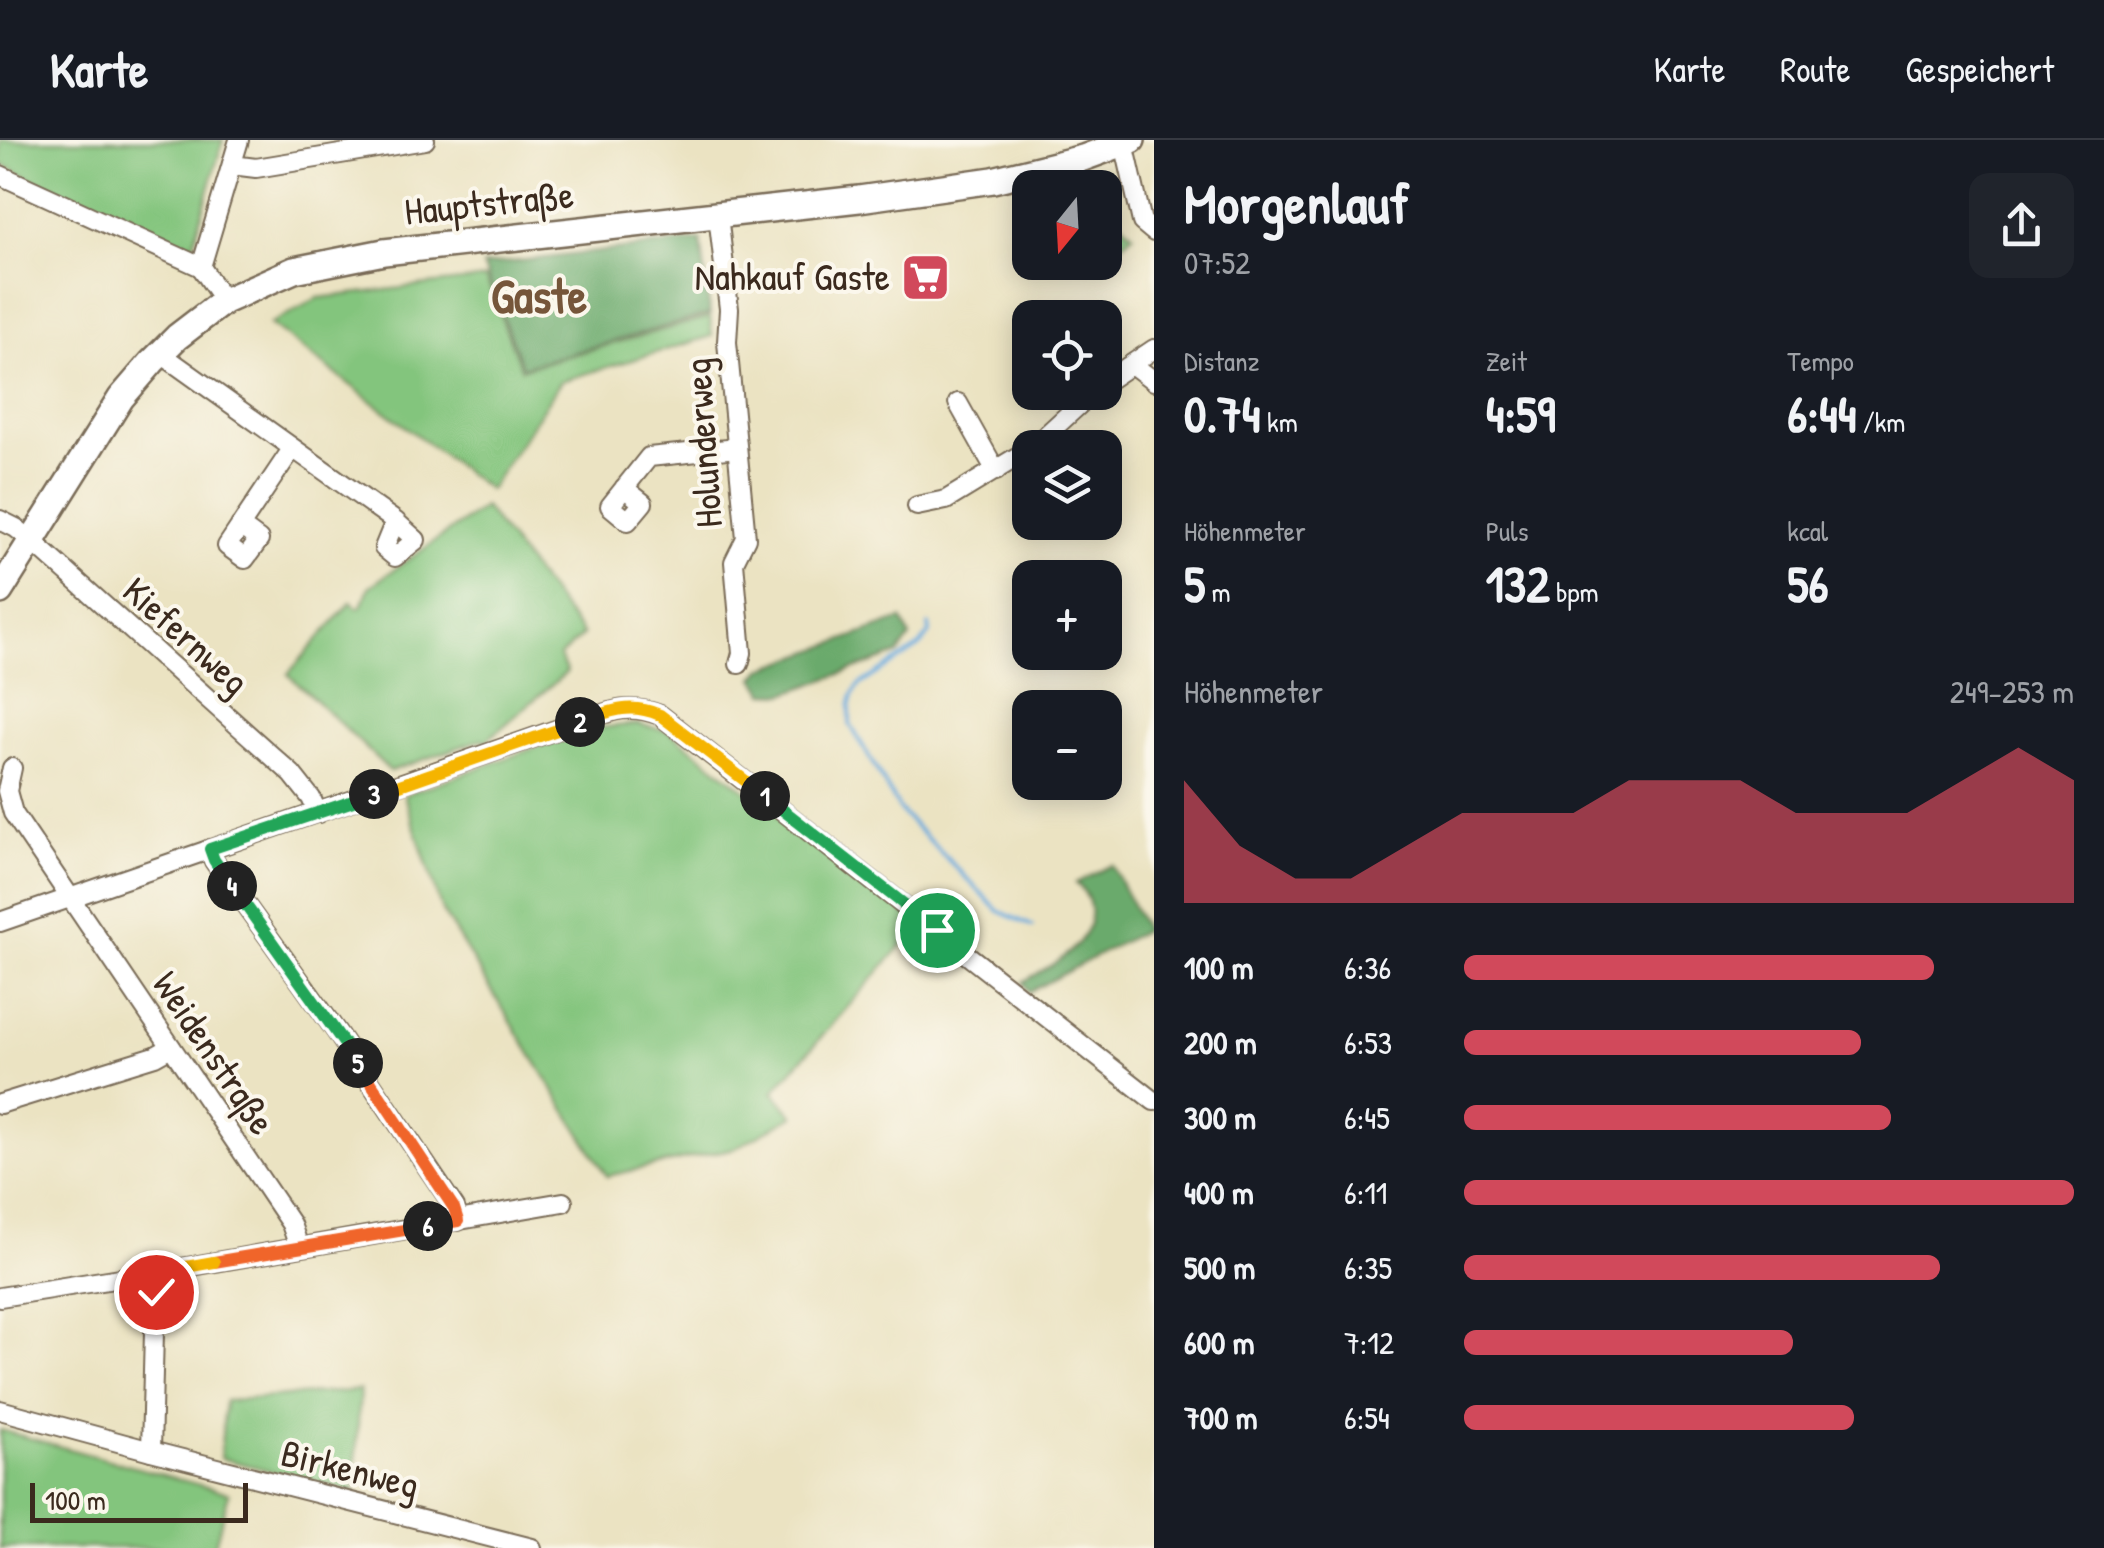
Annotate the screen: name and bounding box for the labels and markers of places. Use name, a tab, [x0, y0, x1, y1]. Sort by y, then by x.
place label: Nahkauf Gaste	[695, 250, 890, 302]
supermarket icon: Nahkauf Gaste	[899, 251, 951, 303]
pin: 2	[555, 697, 605, 747]
pin: 3	[349, 769, 399, 819]
pin: 1	[740, 771, 790, 821]
pin: 4	[207, 861, 257, 911]
pin	[895, 888, 980, 973]
pin: 5	[333, 1038, 383, 1088]
pin: 6	[403, 1201, 453, 1251]
pin	[114, 1250, 199, 1335]

